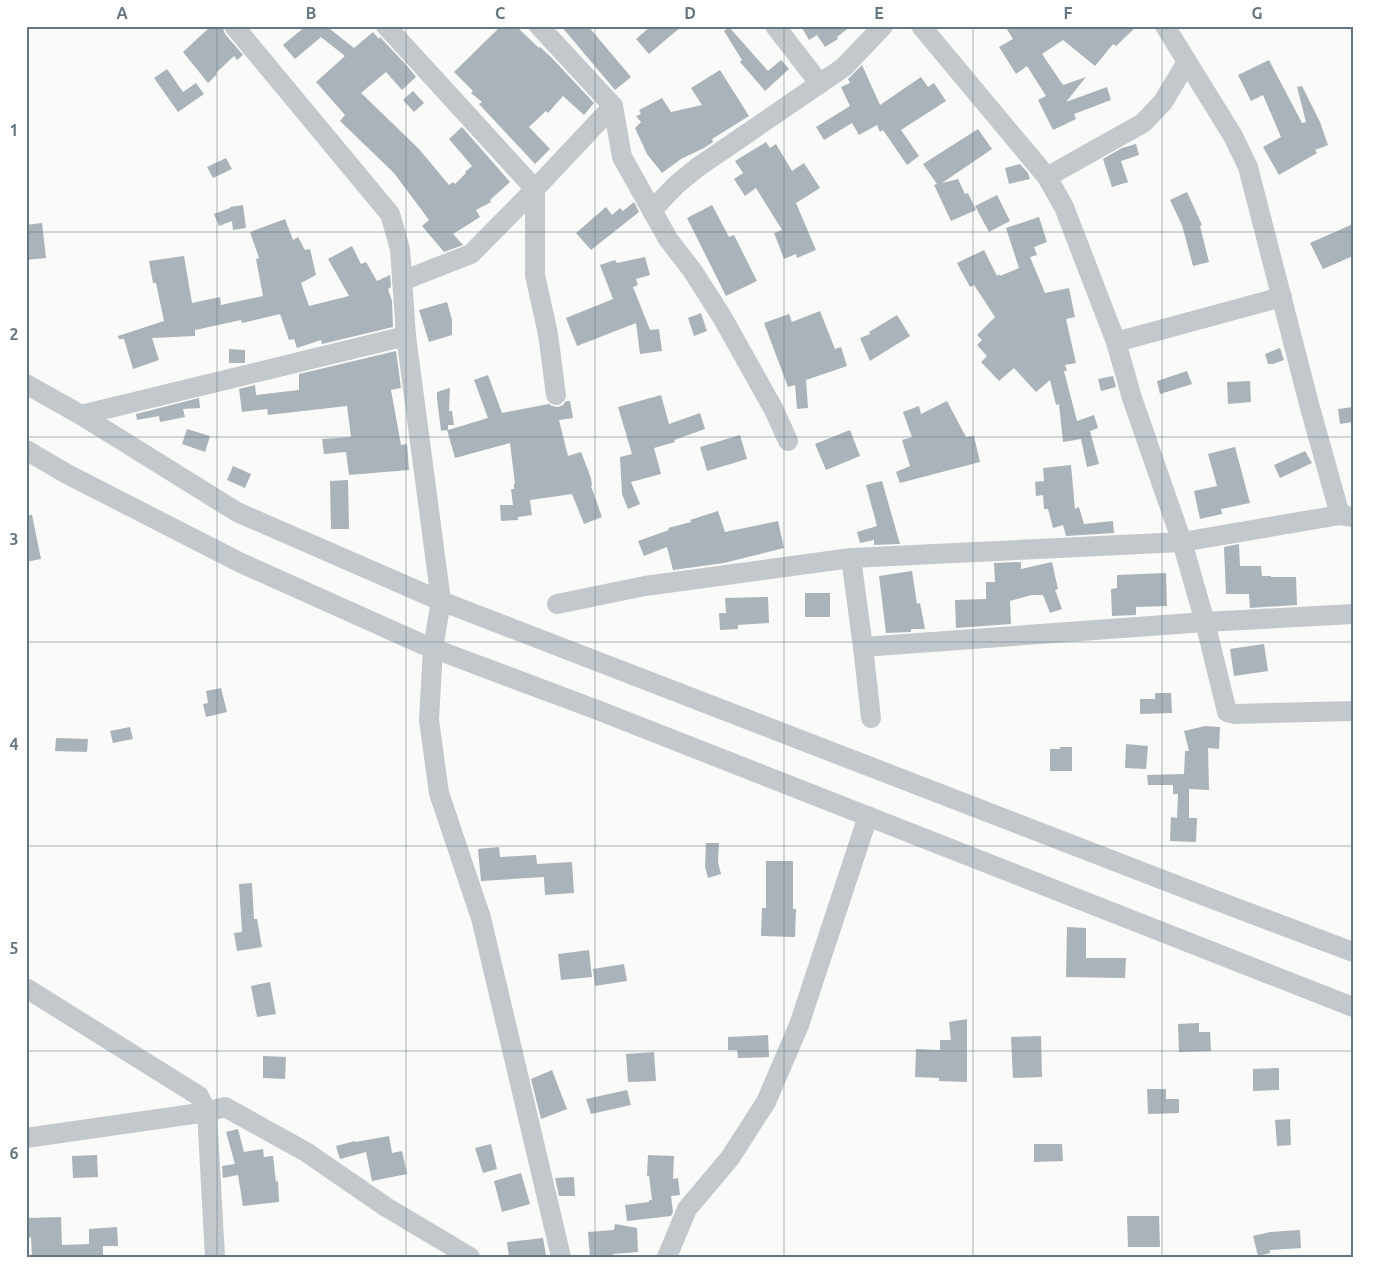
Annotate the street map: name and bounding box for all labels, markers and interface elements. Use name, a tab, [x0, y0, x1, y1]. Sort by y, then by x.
text: A	[116, 4, 128, 22]
text: B	[306, 4, 316, 22]
text: C	[495, 4, 505, 22]
text: D	[684, 4, 696, 22]
text: E	[874, 4, 884, 22]
text: F	[1064, 4, 1073, 22]
text: G	[1251, 4, 1263, 22]
text: 1	[9, 121, 19, 139]
text: 2	[9, 325, 19, 343]
text: 3	[9, 530, 19, 548]
text: 4	[9, 735, 19, 753]
text: 5	[9, 939, 19, 957]
text: 6	[9, 1144, 19, 1162]

